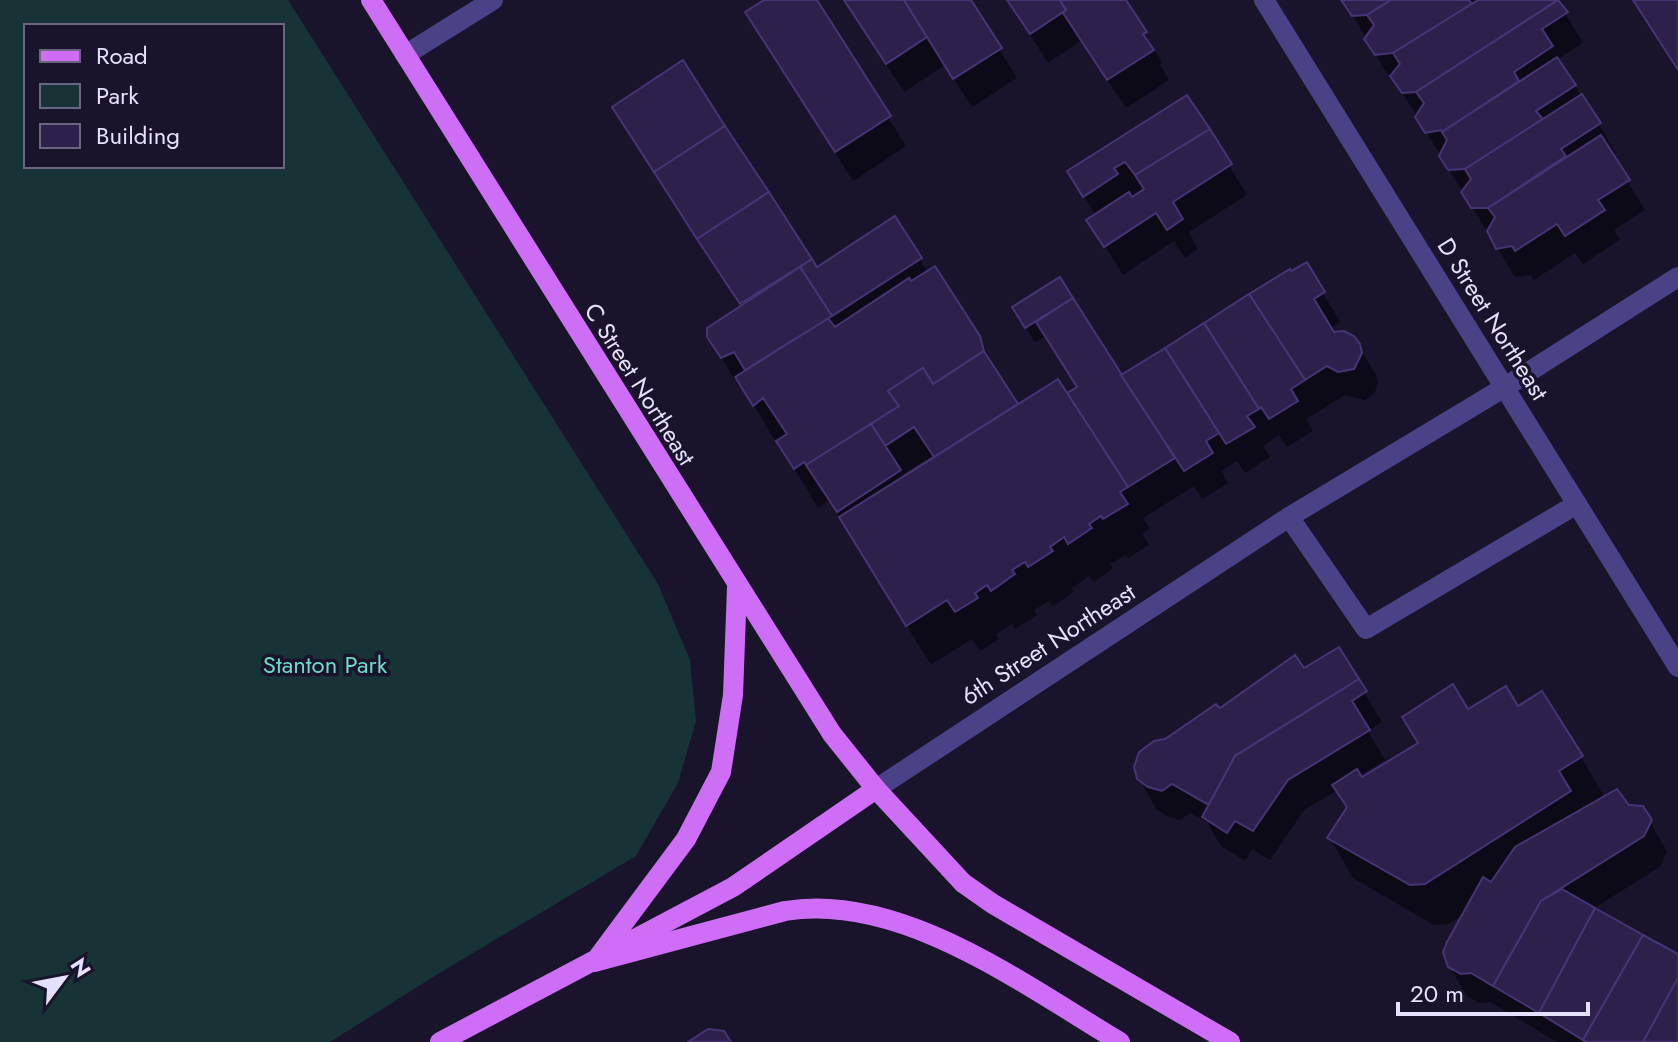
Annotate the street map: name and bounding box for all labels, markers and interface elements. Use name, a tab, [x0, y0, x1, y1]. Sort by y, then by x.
legend	[24, 24, 284, 168]
text: Road	[96, 38, 148, 73]
text: Park	[96, 78, 139, 113]
text: Building	[96, 118, 180, 153]
street label: D Street Northeast	[1429, 231, 1557, 407]
street label: C Street Northeast	[576, 296, 704, 472]
street label: 6th Street Northeast	[954, 574, 1142, 714]
park label: Stanton Park	[263, 647, 388, 682]
north arrow	[24, 938, 104, 1018]
text: N	[63, 952, 99, 983]
scale bar	[1398, 966, 1588, 1016]
text: 20 m	[1410, 976, 1464, 1011]

